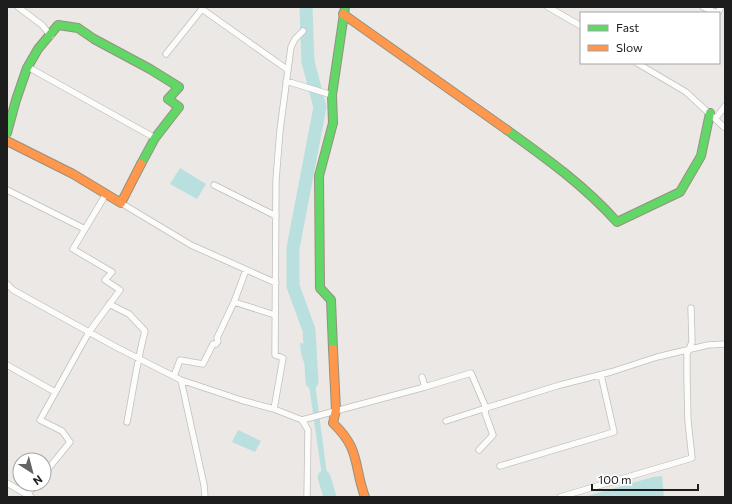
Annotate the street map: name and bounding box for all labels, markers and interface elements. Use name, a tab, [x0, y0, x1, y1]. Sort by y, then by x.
legend	[580, 12, 720, 64]
text: Fast	[616, 20, 639, 34]
text: Slow	[616, 40, 643, 54]
north arrow	[12, 452, 52, 492]
scale bar	[592, 466, 698, 492]
text: 100 m	[598, 472, 632, 486]
text: N	[31, 473, 45, 488]

